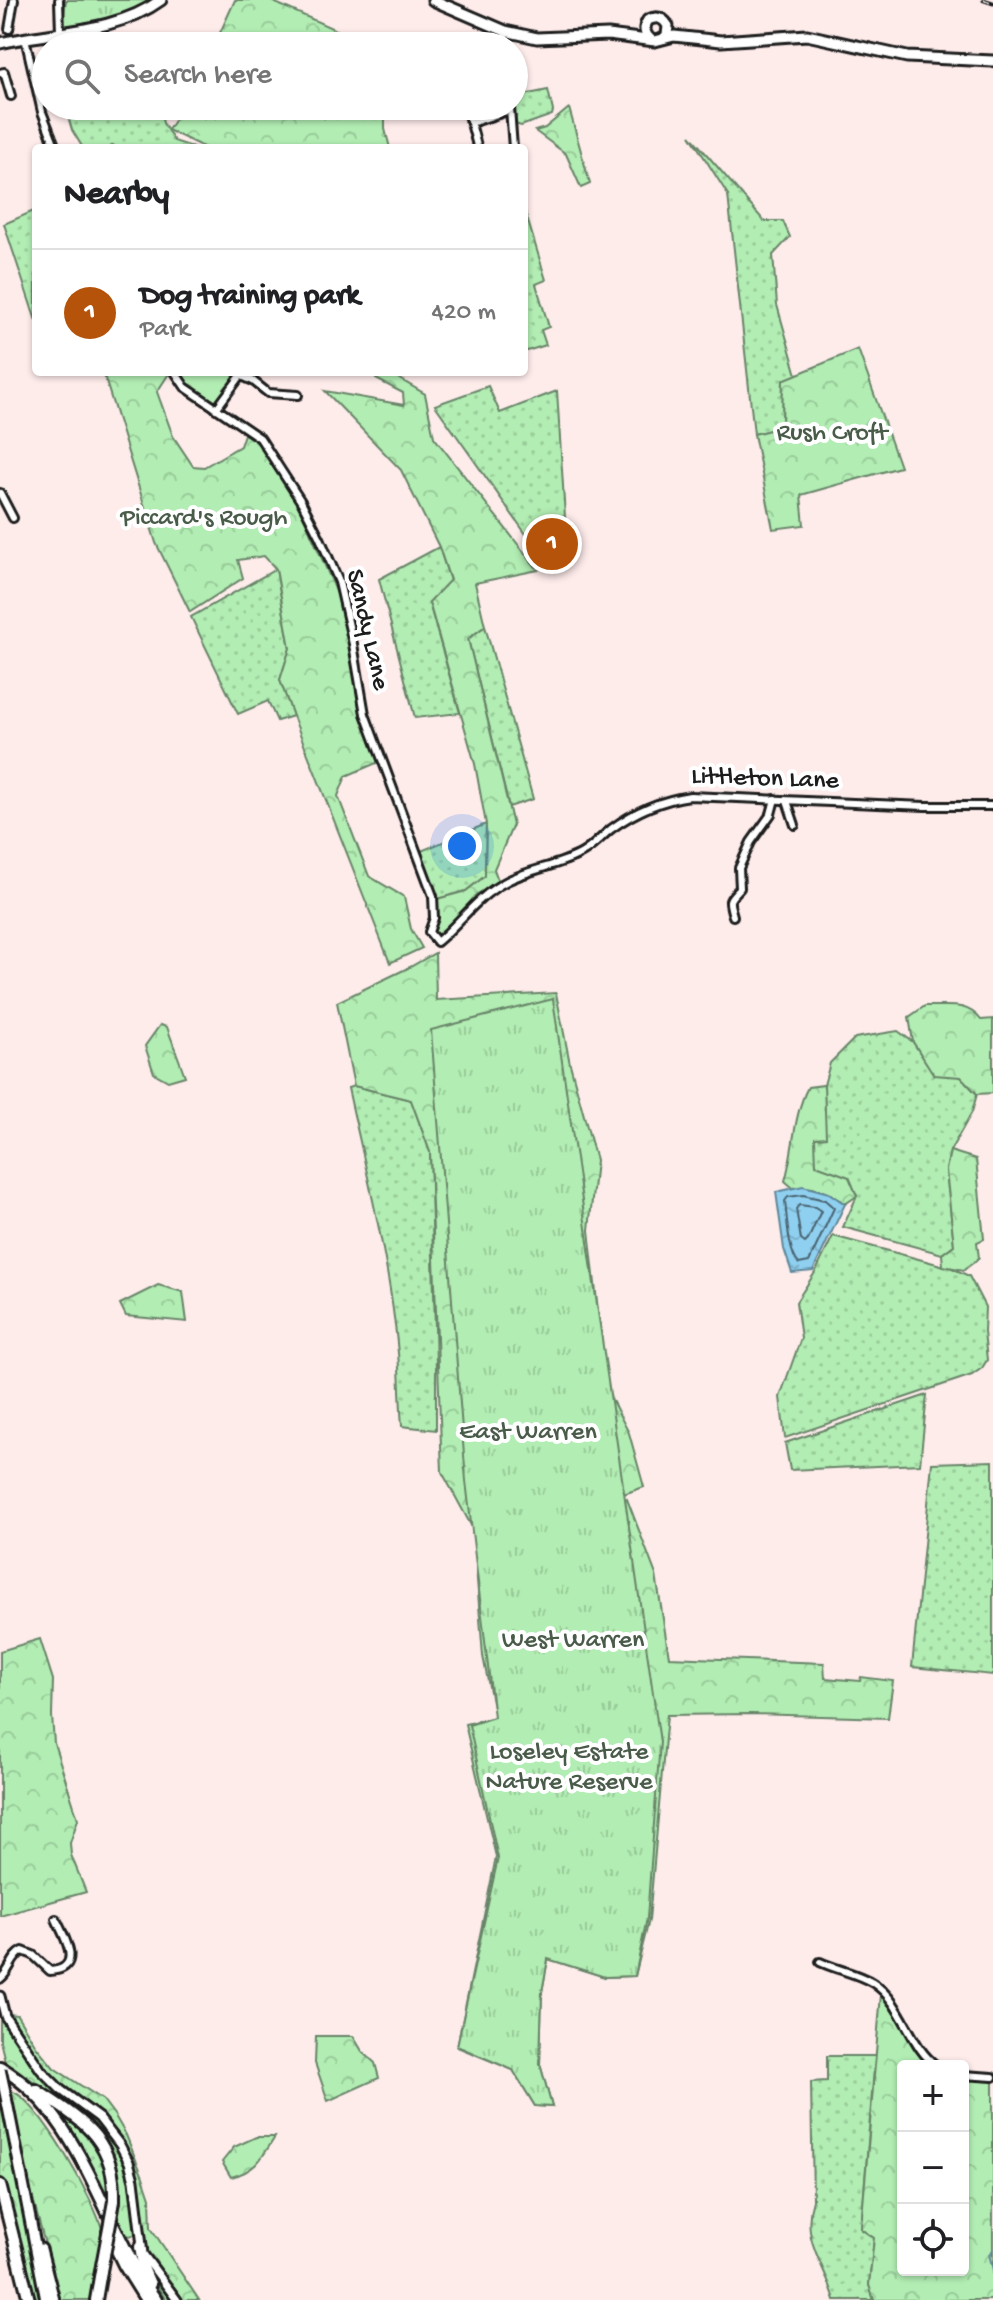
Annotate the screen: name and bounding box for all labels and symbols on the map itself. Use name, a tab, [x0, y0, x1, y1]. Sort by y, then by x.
park label: Rush Croft	[777, 419, 890, 450]
park label: Piccard's Rough	[120, 504, 287, 535]
pin: 1	[526, 514, 578, 574]
street label: Sandy Lane	[337, 567, 395, 694]
street label: Littleton Lane	[691, 762, 840, 798]
your location	[442, 826, 482, 866]
park label: East Warren	[459, 1418, 597, 1449]
park label: West Warren	[502, 1626, 645, 1657]
park label: Loseley Estate Nature Reserve	[485, 1738, 653, 1799]

